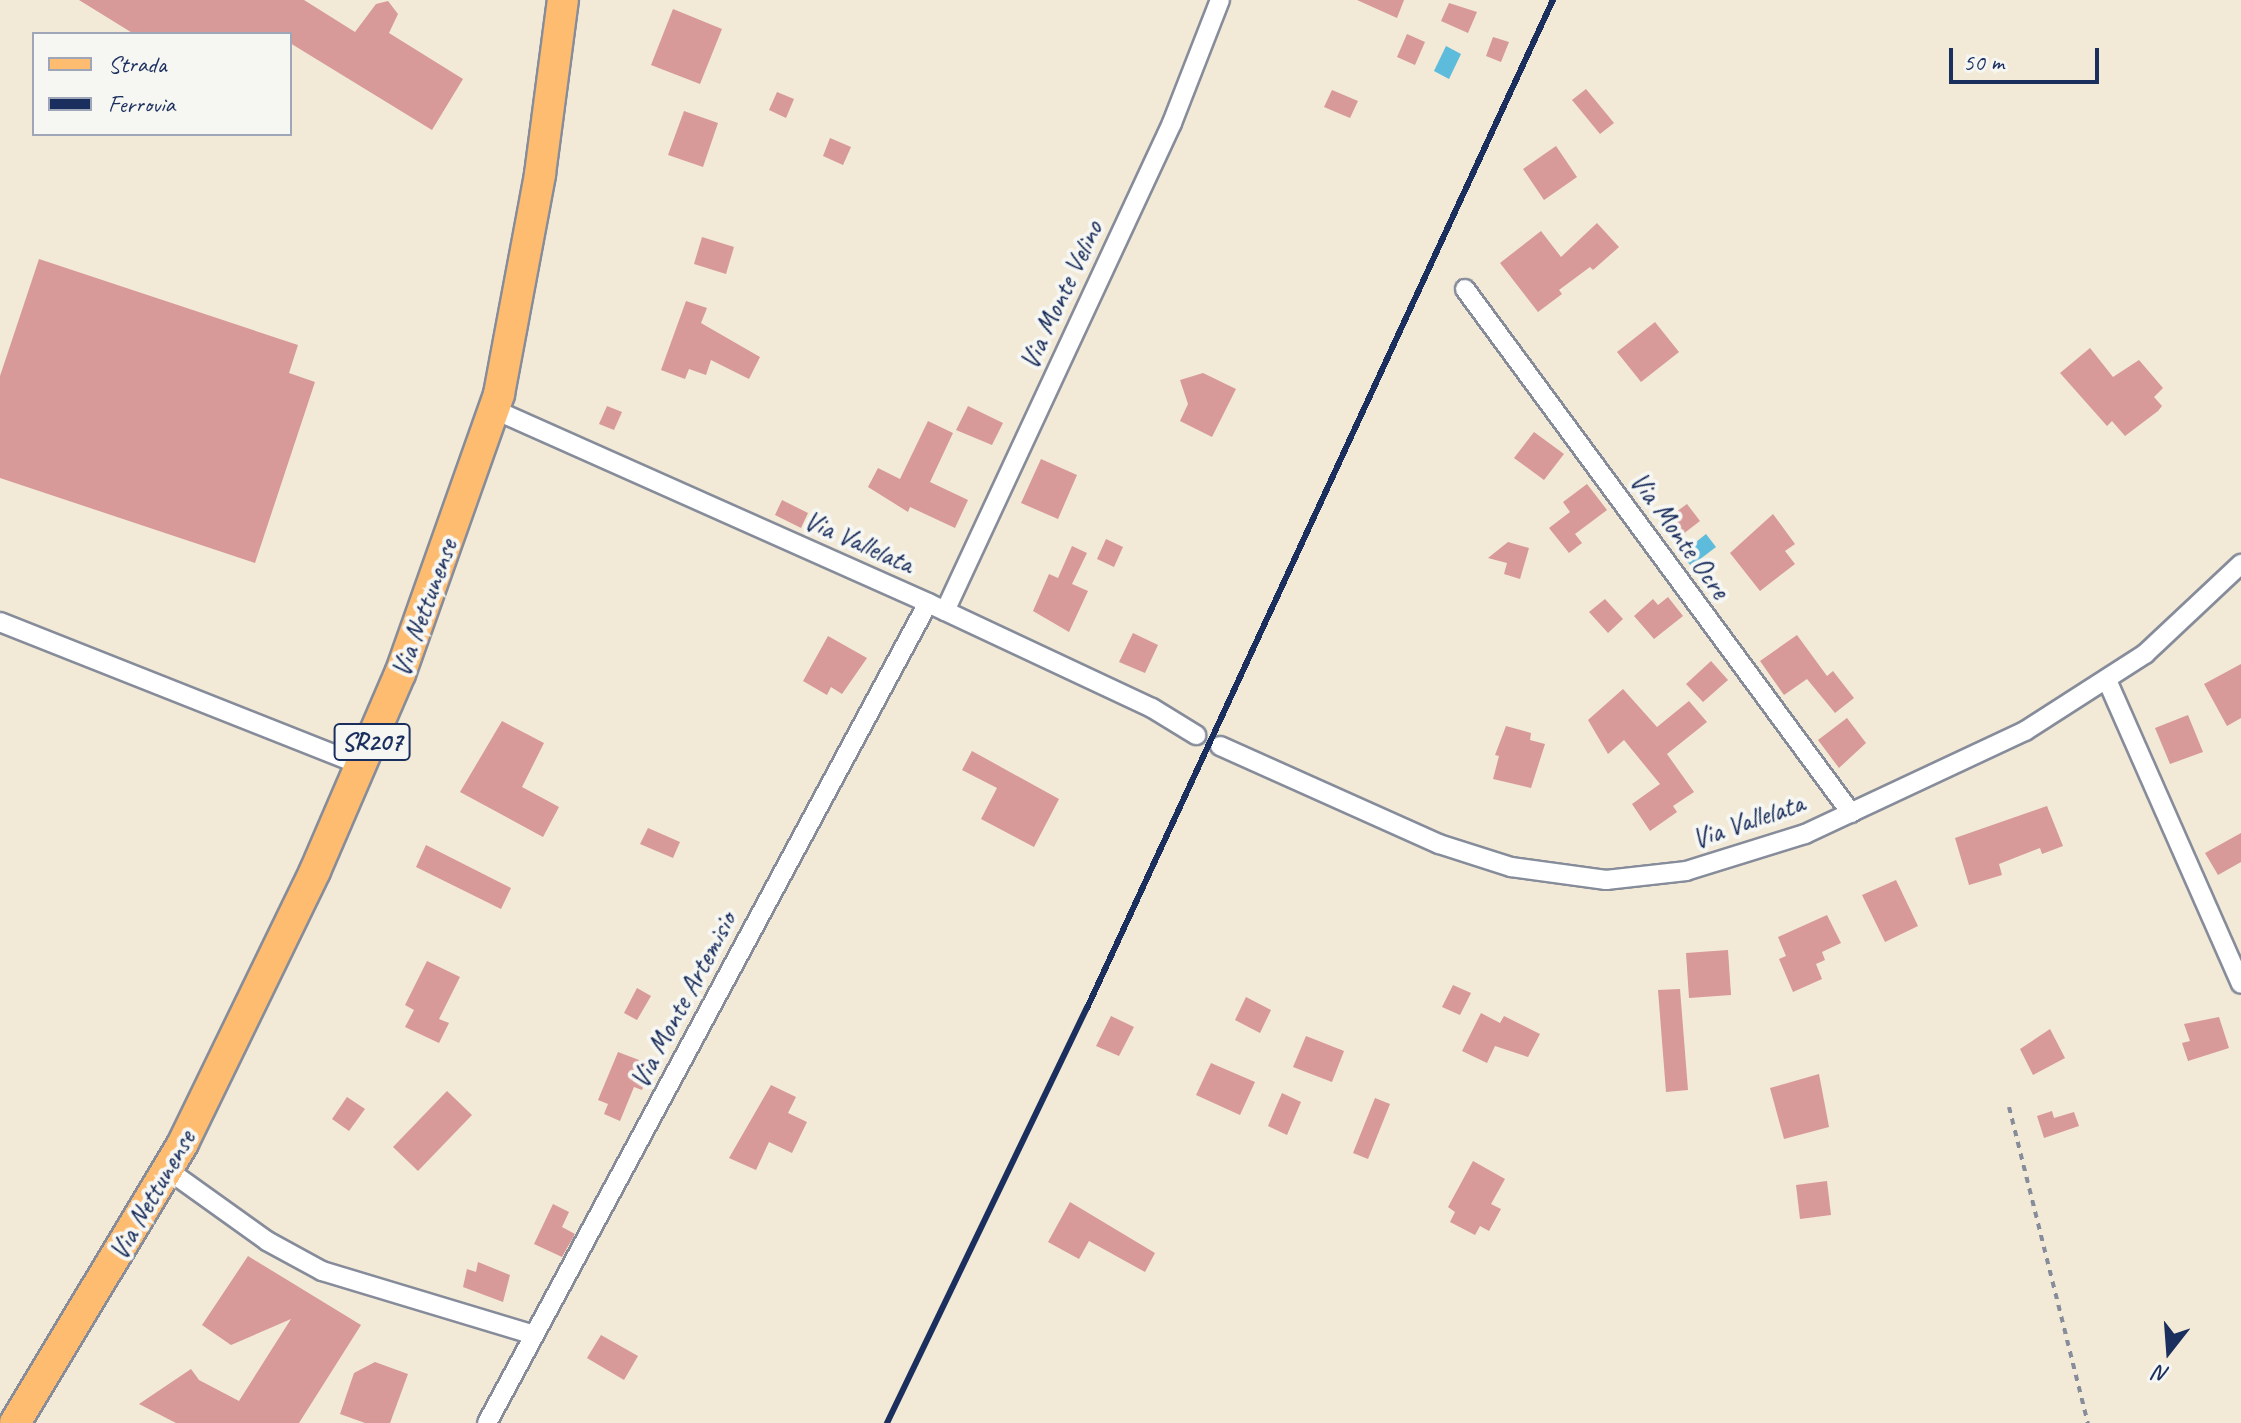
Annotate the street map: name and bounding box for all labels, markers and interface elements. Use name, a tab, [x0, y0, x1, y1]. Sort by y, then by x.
legend	[32, 32, 292, 136]
scale bar	[1953, 32, 2103, 82]
text: 50 m	[1963, 47, 2004, 77]
text: Strada	[108, 49, 166, 79]
text: Ferrovia	[108, 89, 175, 119]
street label: Via Monte Velino	[1012, 216, 1110, 374]
street label: Via Monte Ocre	[1623, 465, 1737, 605]
street label: Via Vallelata	[798, 503, 920, 581]
street label: Via Nettunense	[383, 534, 465, 682]
road number: SR207	[332, 720, 412, 764]
street label: Via Vallelata	[1687, 786, 1809, 856]
street label: Via Monte Artemisio	[623, 907, 743, 1093]
street label: Via Nettunense	[101, 1124, 203, 1266]
north arrow	[2129, 1311, 2209, 1391]
text: N	[2151, 1359, 2173, 1389]

